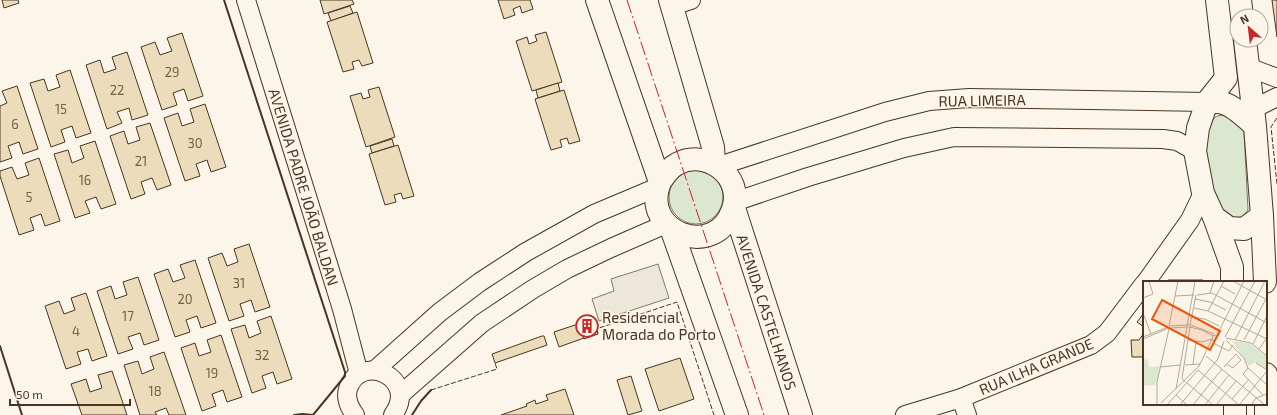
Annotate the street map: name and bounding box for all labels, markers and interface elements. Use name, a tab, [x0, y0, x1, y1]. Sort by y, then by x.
north arrow	[1229, 8, 1269, 48]
text: N	[1238, 11, 1251, 26]
house number: 29	[165, 64, 179, 80]
house number: 22	[110, 82, 124, 98]
street label: AVENIDA PADRE JOÃO BALDAN	[265, 86, 343, 288]
street label: RUA LIMEIRA	[938, 90, 1026, 110]
house number: 15	[55, 101, 67, 117]
house number: 6	[11, 116, 19, 132]
house number: 30	[187, 135, 203, 151]
house number: 21	[135, 153, 147, 169]
house number: 16	[79, 172, 91, 188]
house number: 5	[26, 189, 33, 205]
street label: AVENIDA CASTELHANOS	[733, 232, 801, 392]
house number: 31	[233, 275, 245, 291]
inset map	[1143, 281, 1267, 405]
house number: 20	[177, 291, 193, 307]
house number: 17	[122, 308, 134, 324]
place label: Residencial Morada do Porto	[602, 308, 716, 343]
building icon: Residencial Morada do Porto	[574, 313, 600, 339]
house number: 4	[72, 323, 80, 339]
street label: RUA ILHA GRANDE	[976, 334, 1096, 398]
house number: 32	[255, 347, 269, 363]
house number: 19	[206, 365, 218, 381]
scale bar	[10, 381, 130, 407]
house number: 18	[148, 383, 162, 399]
text: 50 m	[16, 387, 43, 401]

